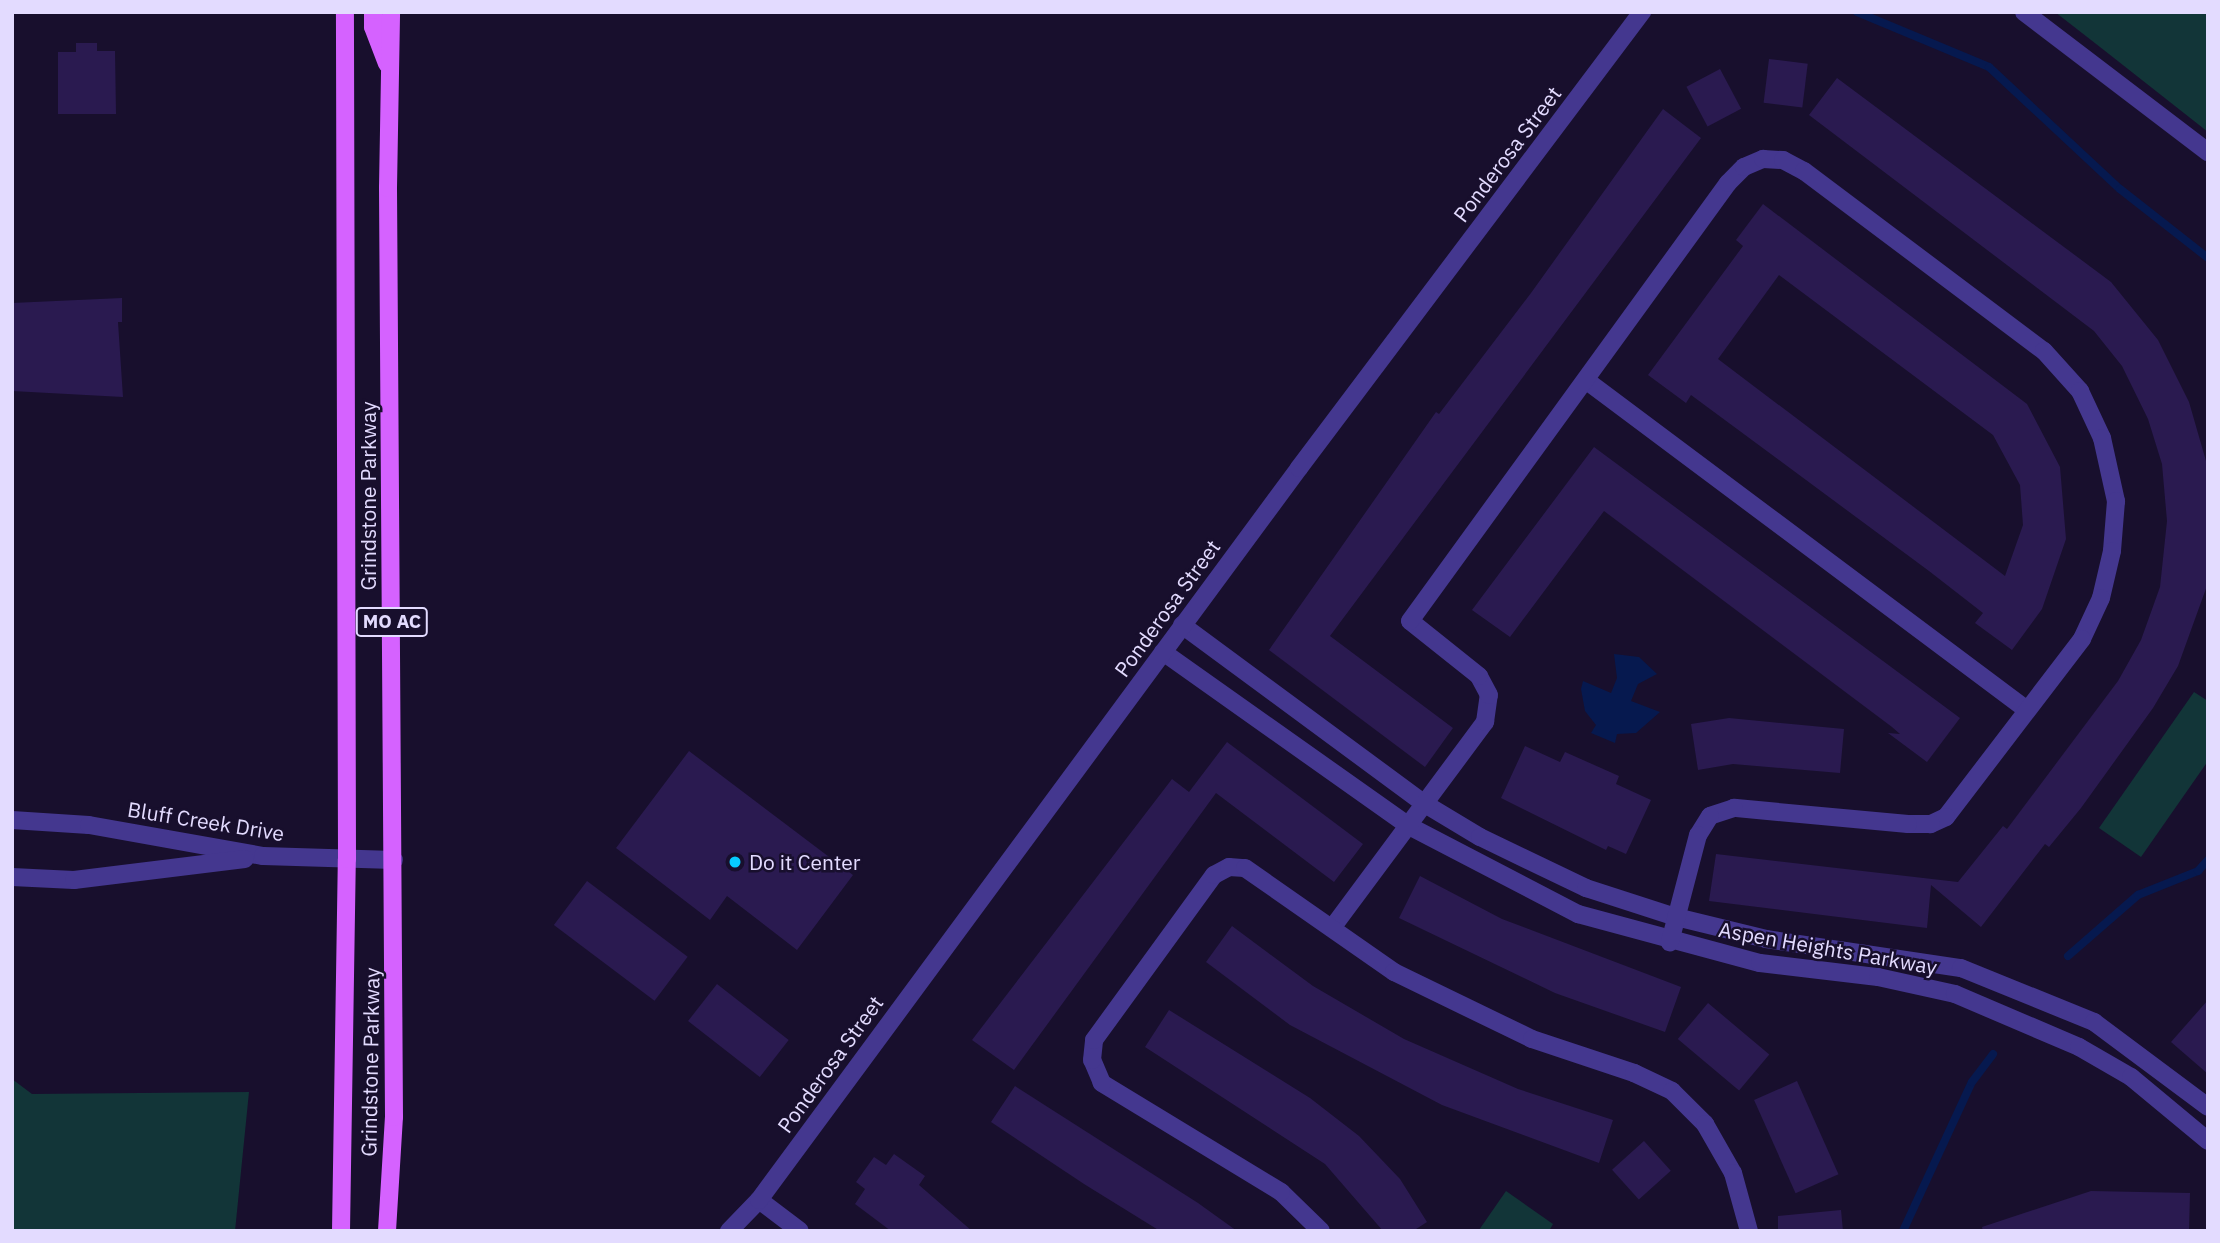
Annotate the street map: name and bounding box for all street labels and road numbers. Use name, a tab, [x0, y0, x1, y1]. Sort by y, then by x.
street label: Ponderosa Street	[1448, 81, 1566, 227]
street label: Grindstone Parkway	[355, 401, 381, 591]
street label: Ponderosa Street	[1109, 535, 1225, 681]
road number: MO AC	[355, 607, 429, 638]
street label: Bluff Creek Drive	[126, 796, 286, 846]
street label: Aspen Heights Parkway	[1717, 916, 1939, 980]
street label: Grindstone Parkway	[356, 967, 384, 1157]
street label: Ponderosa Street	[772, 991, 888, 1137]

